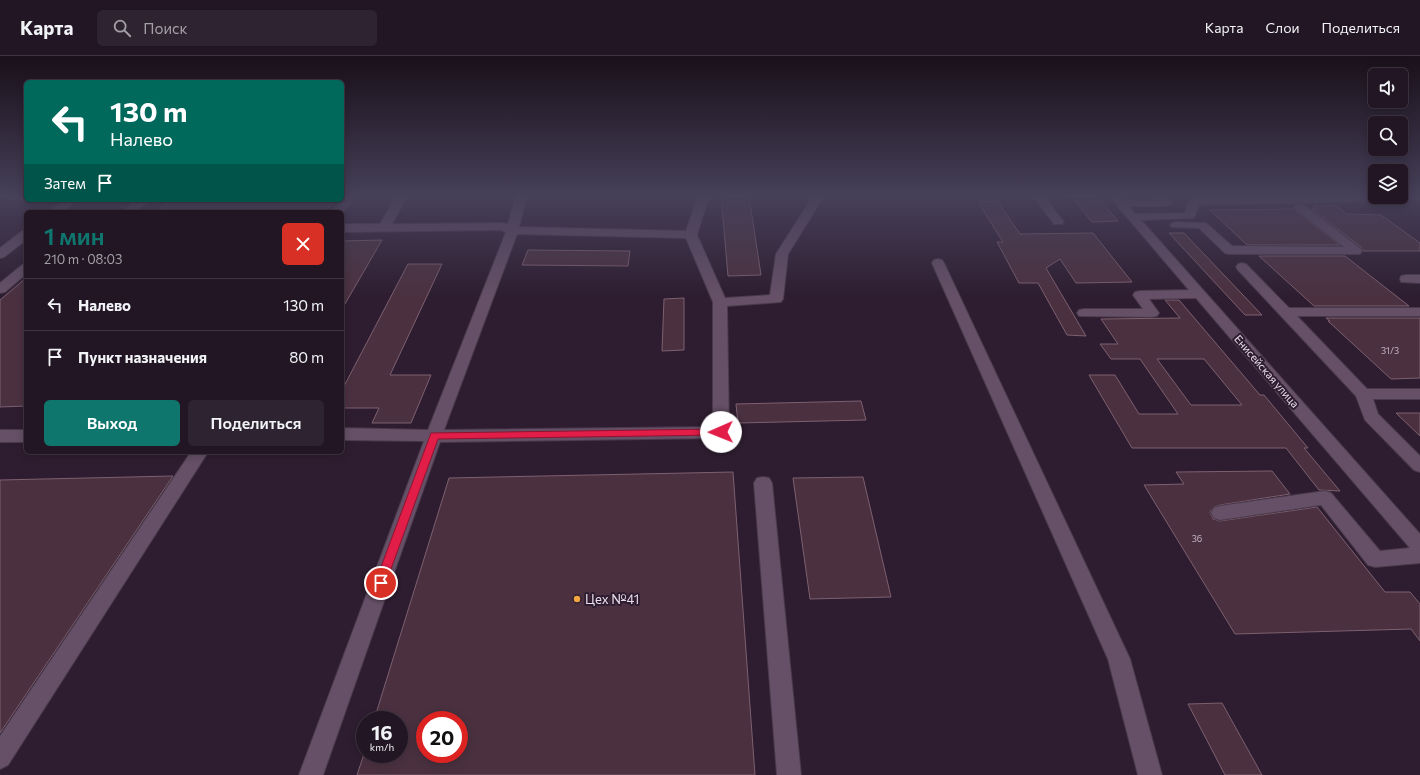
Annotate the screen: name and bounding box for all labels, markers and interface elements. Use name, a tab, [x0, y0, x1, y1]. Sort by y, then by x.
search box	[97, 10, 377, 46]
text: Карта	[20, 16, 73, 39]
icon: search	[111, 17, 133, 39]
text: Поиск	[143, 19, 188, 37]
text: Карта	[1205, 19, 1243, 36]
text: Слои	[1265, 19, 1300, 36]
text: Поделиться	[1322, 19, 1400, 36]
map controls	[1368, 68, 1408, 204]
button: sound	[1368, 68, 1408, 108]
text: 130 m	[110, 94, 187, 128]
icon: left	[44, 96, 96, 148]
button: search	[1368, 116, 1408, 156]
text: Налево	[110, 128, 173, 150]
button: layers	[1368, 164, 1408, 204]
icon: arrive	[94, 172, 116, 194]
text: Затем	[44, 174, 86, 192]
text: 1 мин	[44, 221, 105, 250]
button: close	[282, 223, 324, 265]
text: 210 m · 08:03	[44, 251, 122, 267]
icon: left	[44, 294, 66, 316]
text: Налево	[78, 296, 131, 314]
text: 130 m	[283, 296, 324, 314]
street label: Енисейская улица	[1232, 332, 1302, 410]
house number: 31/3	[1381, 345, 1399, 356]
icon: arrive	[44, 346, 66, 368]
text: Пункт назначения	[78, 348, 207, 366]
text: 80 m	[289, 348, 324, 366]
button: Выход	[44, 400, 180, 446]
button: Поделиться	[188, 400, 324, 446]
position arrow	[700, 411, 742, 453]
house number: 36	[1192, 533, 1202, 544]
pin	[364, 566, 398, 600]
icon: arrive	[370, 572, 392, 594]
place label: Цех №41	[585, 591, 639, 607]
marker: Цех №41	[572, 594, 582, 604]
speed limit sign: 20	[416, 711, 468, 763]
text: 16	[371, 720, 393, 744]
text: km/h	[370, 741, 394, 753]

